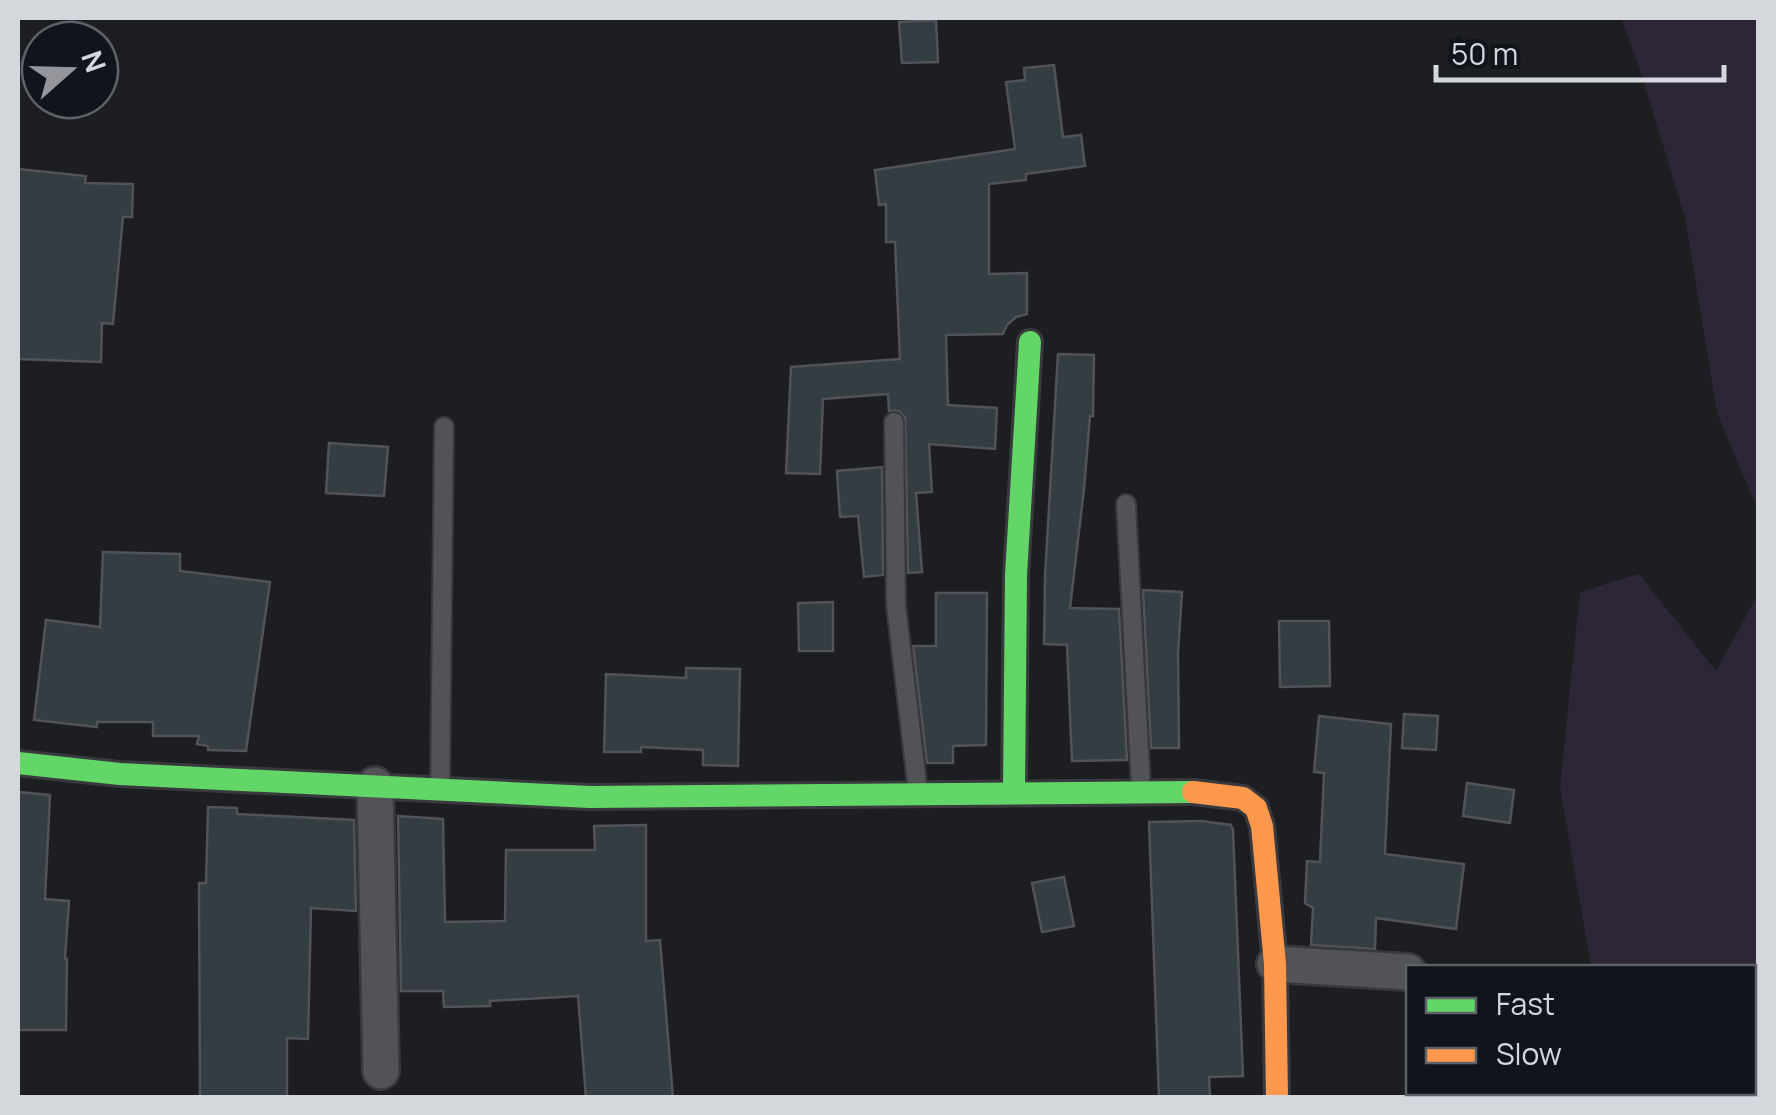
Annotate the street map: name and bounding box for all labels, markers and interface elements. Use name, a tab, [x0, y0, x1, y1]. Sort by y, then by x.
north arrow	[20, 20, 120, 120]
scale bar	[1436, 20, 1724, 82]
text: 50 m	[1451, 33, 1518, 74]
text: N	[73, 45, 116, 77]
legend	[1406, 965, 1756, 1095]
text: Fast	[1496, 983, 1555, 1024]
text: Slow	[1496, 1033, 1562, 1074]

